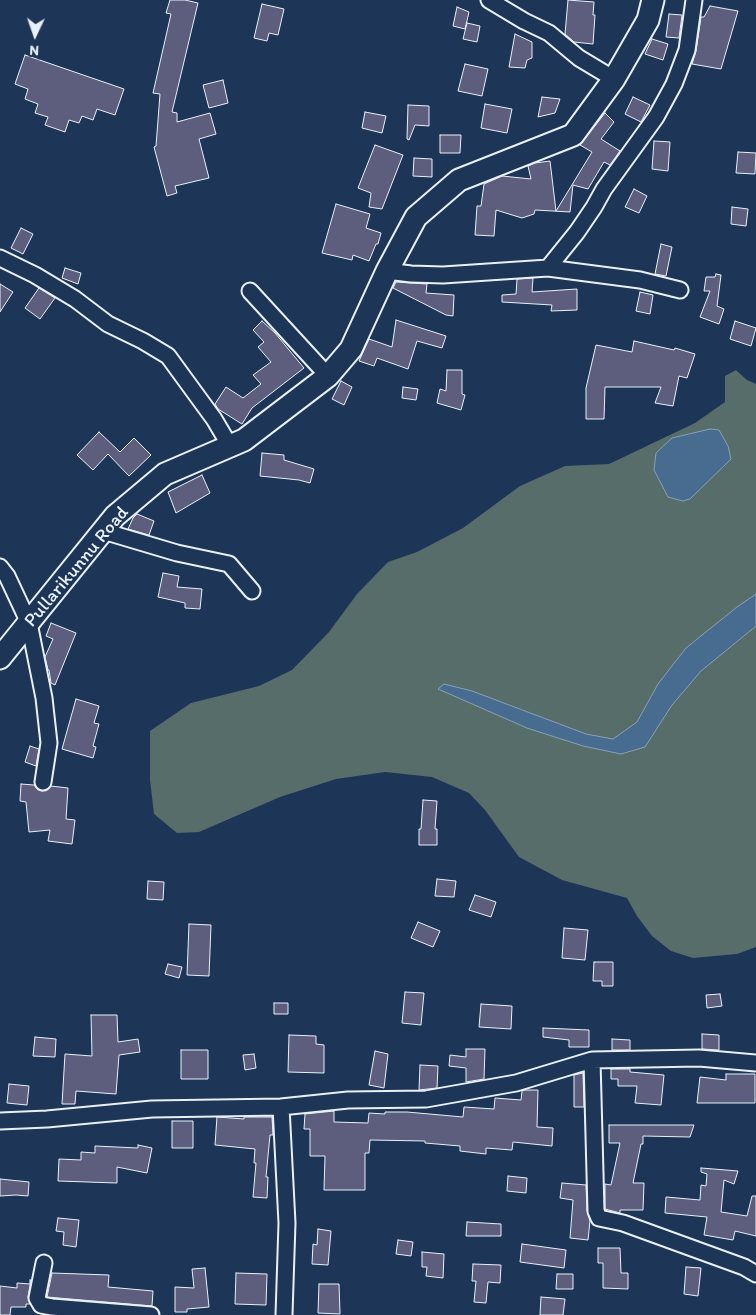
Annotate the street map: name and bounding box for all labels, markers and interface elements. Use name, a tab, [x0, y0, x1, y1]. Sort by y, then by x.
north arrow	[10, 10, 60, 60]
text: N	[29, 42, 39, 59]
street label: Pullarikunnu Road	[20, 502, 134, 632]

